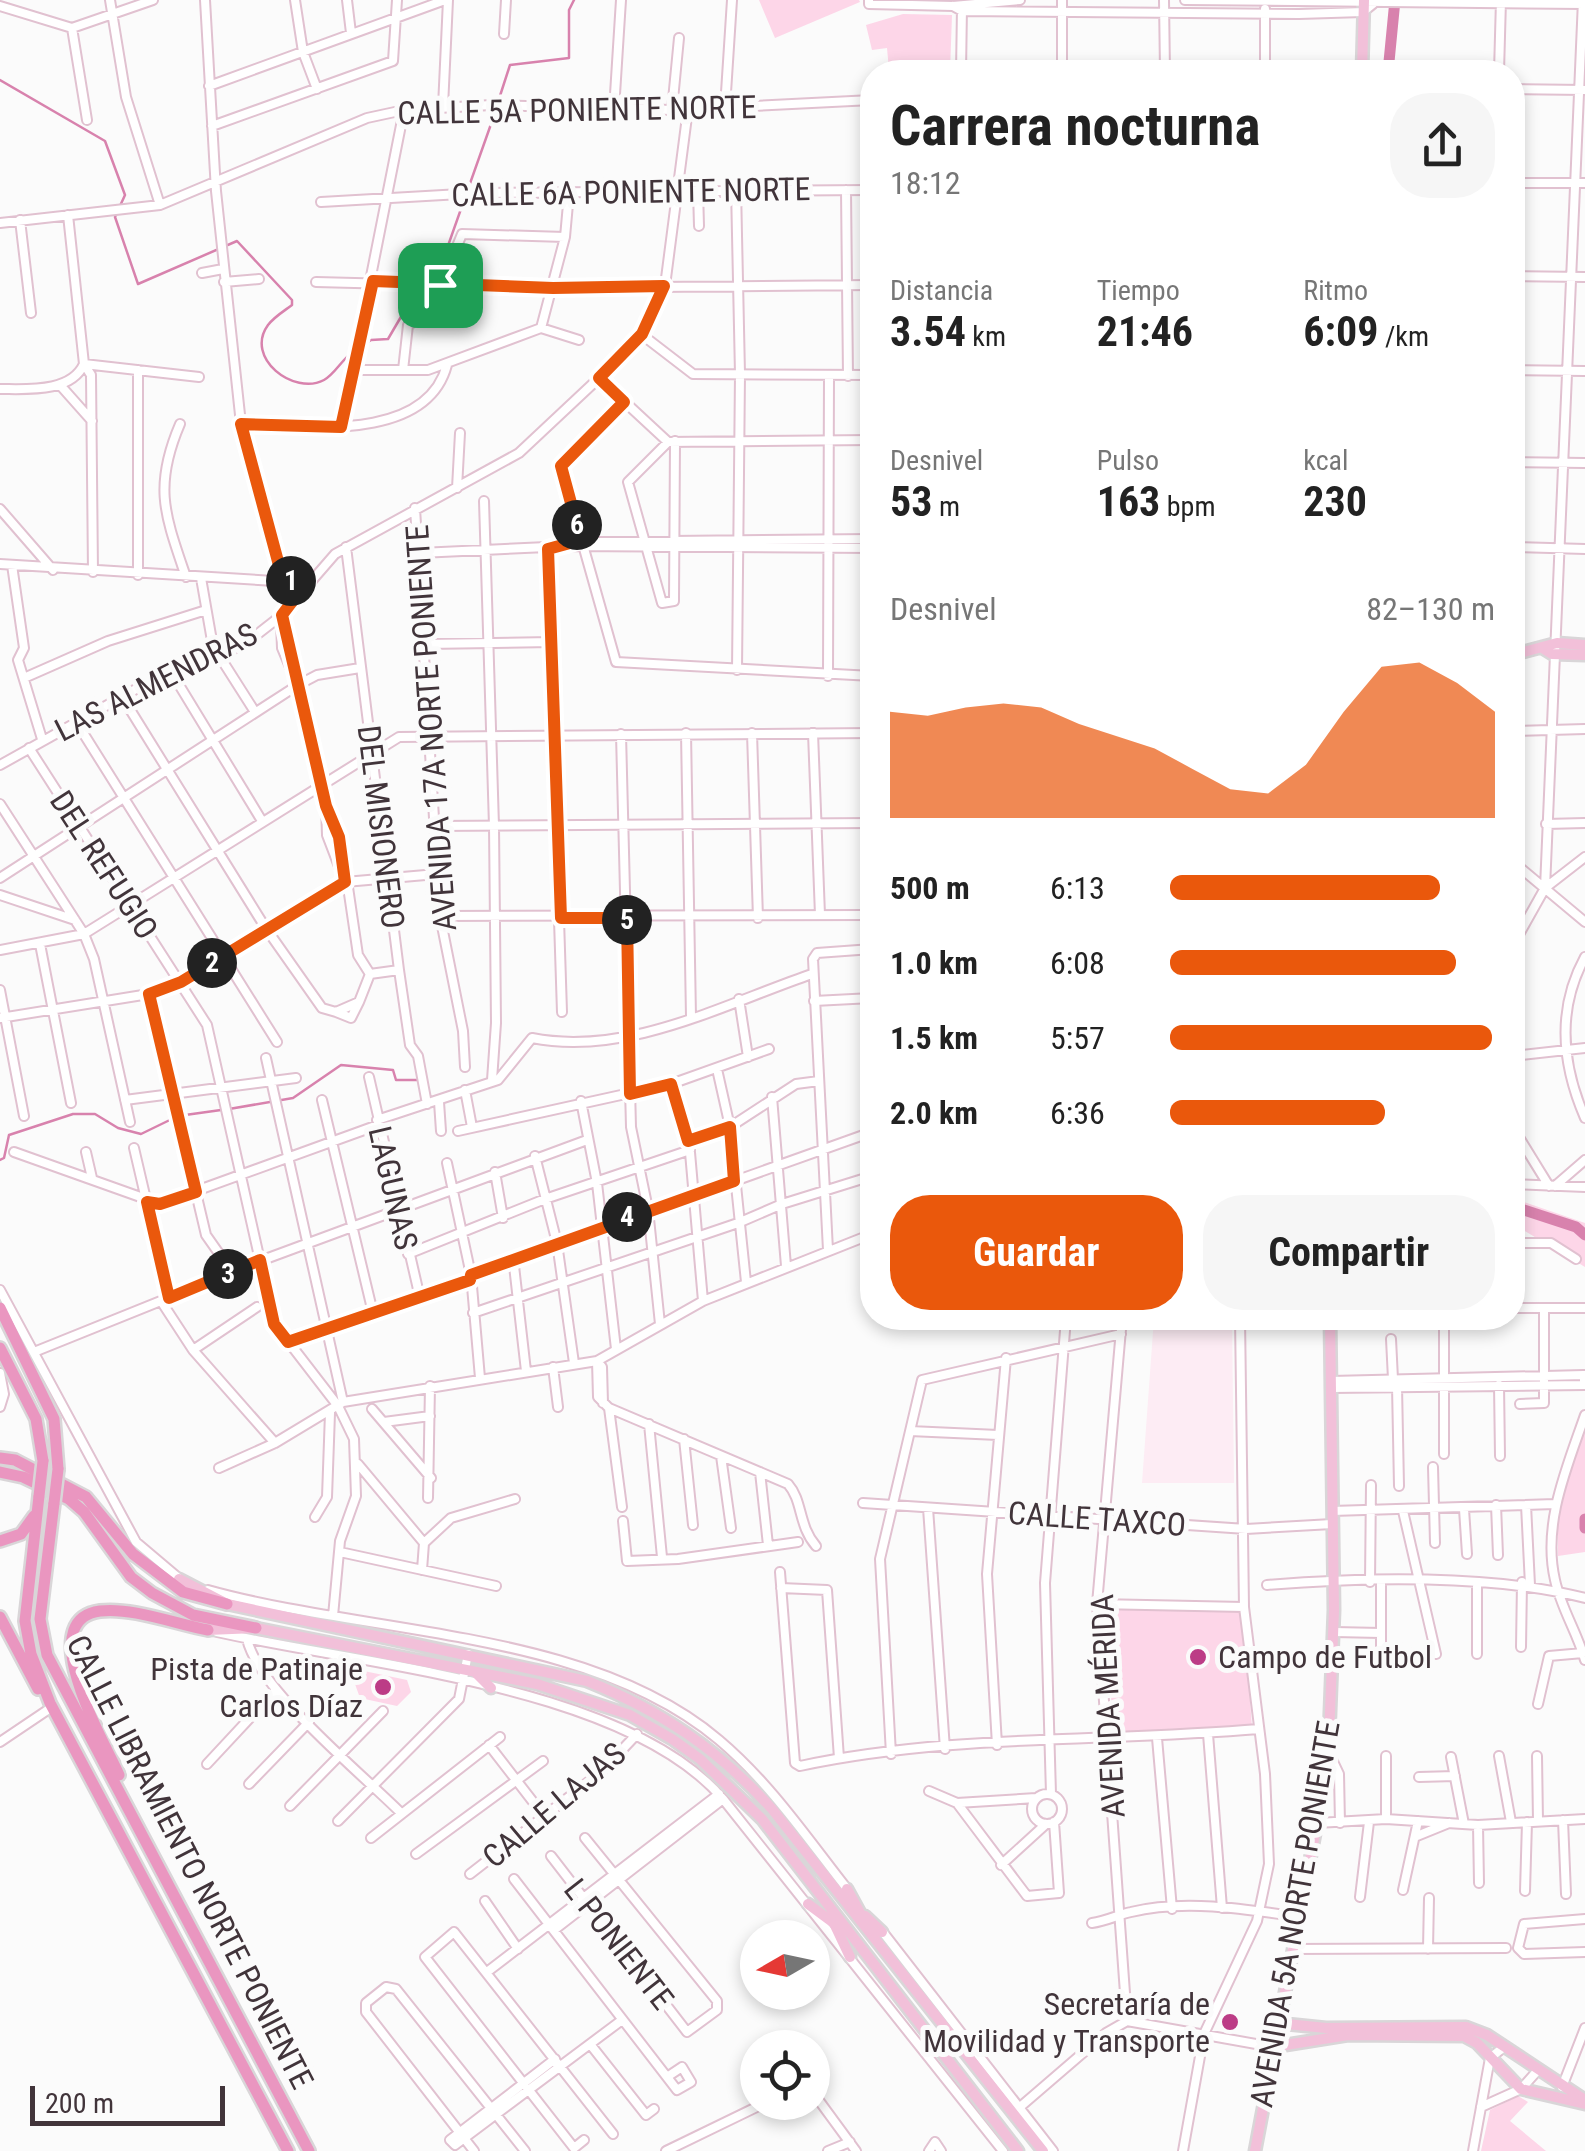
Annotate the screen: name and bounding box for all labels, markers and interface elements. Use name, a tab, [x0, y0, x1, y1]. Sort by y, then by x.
street label: CALLE 5A PONIENTE NORTE	[397, 88, 757, 132]
button: share	[1390, 93, 1495, 198]
text: Carrera nocturna	[890, 94, 1260, 158]
text: 18:12	[890, 164, 961, 202]
street label: CALLE 6A PONIENTE NORTE	[451, 170, 811, 214]
pin	[398, 243, 483, 328]
icon: arrive	[413, 258, 468, 313]
text: Distancia	[890, 274, 993, 307]
text: Tiempo	[1097, 274, 1180, 307]
text: Ritmo	[1303, 274, 1368, 307]
text: 3.54	[890, 307, 966, 356]
text: 21:46	[1097, 307, 1193, 356]
text: 6:09	[1303, 307, 1379, 356]
text: km	[966, 320, 1006, 353]
text: /km	[1379, 320, 1429, 353]
text: Desnivel	[890, 444, 983, 477]
text: Pulso	[1097, 444, 1159, 477]
text: kcal	[1303, 444, 1348, 477]
text: 53	[890, 477, 932, 526]
text: 163	[1097, 477, 1160, 526]
text: 230	[1303, 477, 1367, 526]
text: m	[932, 490, 960, 523]
text: bpm	[1160, 490, 1215, 523]
pin: 6	[552, 500, 602, 550]
text: 6	[570, 508, 584, 541]
street label: AVENIDA 17A NORTE PONIENTE	[398, 524, 464, 932]
pin: 1	[266, 556, 316, 606]
text: 1	[284, 564, 298, 597]
text: Desnivel	[890, 590, 997, 628]
text: 82–130 m	[1366, 590, 1495, 628]
street label: LAS ALMENDRAS	[49, 615, 263, 749]
street label: DEL MISIONERO	[350, 723, 412, 931]
street label: DEL REFUGIO	[42, 784, 166, 946]
text: 500 m	[890, 869, 970, 907]
text: 6:13	[1050, 869, 1105, 907]
pin: 5	[602, 895, 652, 945]
text: 5	[620, 903, 634, 936]
pin: 2	[187, 938, 237, 988]
text: 1.0 km	[890, 944, 978, 982]
text: 6:08	[1050, 944, 1105, 982]
text: 2	[205, 946, 219, 979]
text: 1.5 km	[890, 1019, 978, 1057]
text: 5:57	[1050, 1019, 1105, 1057]
text: 2.0 km	[890, 1094, 978, 1132]
text: 6:36	[1050, 1094, 1105, 1132]
street label: LAGUNAS	[360, 1122, 426, 1254]
pin: 4	[602, 1192, 652, 1242]
button: Guardar	[890, 1195, 1183, 1310]
button: Compartir	[1203, 1195, 1495, 1310]
text: 4	[620, 1200, 634, 1233]
pin: 3	[203, 1249, 253, 1299]
text: 3	[221, 1257, 235, 1290]
street label: CALLE TAXCO	[1007, 1494, 1187, 1544]
street label: AVENIDA MÉRIDA	[1083, 1593, 1133, 1819]
street label: CALLE LIBRAMIENTO NORTE PONIENTE	[59, 1629, 321, 2095]
place label: Campo de Futbol	[1218, 1638, 1432, 1676]
marker: Campo de Futbol	[1187, 1646, 1209, 1668]
place label: Pista de Patinaje Carlos Díaz	[150, 1650, 363, 1725]
marker: Pista de Patinaje Carlos Díaz	[372, 1676, 394, 1698]
street label: AVENIDA 5A NORTE PONIENTE	[1242, 1718, 1348, 2110]
street label: CALLE LAJAS	[475, 1734, 633, 1876]
street label: L PONIENTE	[556, 1871, 682, 2017]
north arrow	[740, 1920, 830, 2010]
map controls	[740, 1920, 830, 2120]
place label: Secretaría de Movilidad y Transporte	[923, 1985, 1210, 2060]
marker: Secretaría de Movilidad y Transporte	[1219, 2011, 1241, 2033]
button: locate	[740, 2030, 830, 2120]
scale bar	[30, 2081, 225, 2126]
text: 200 m	[45, 2087, 114, 2120]

